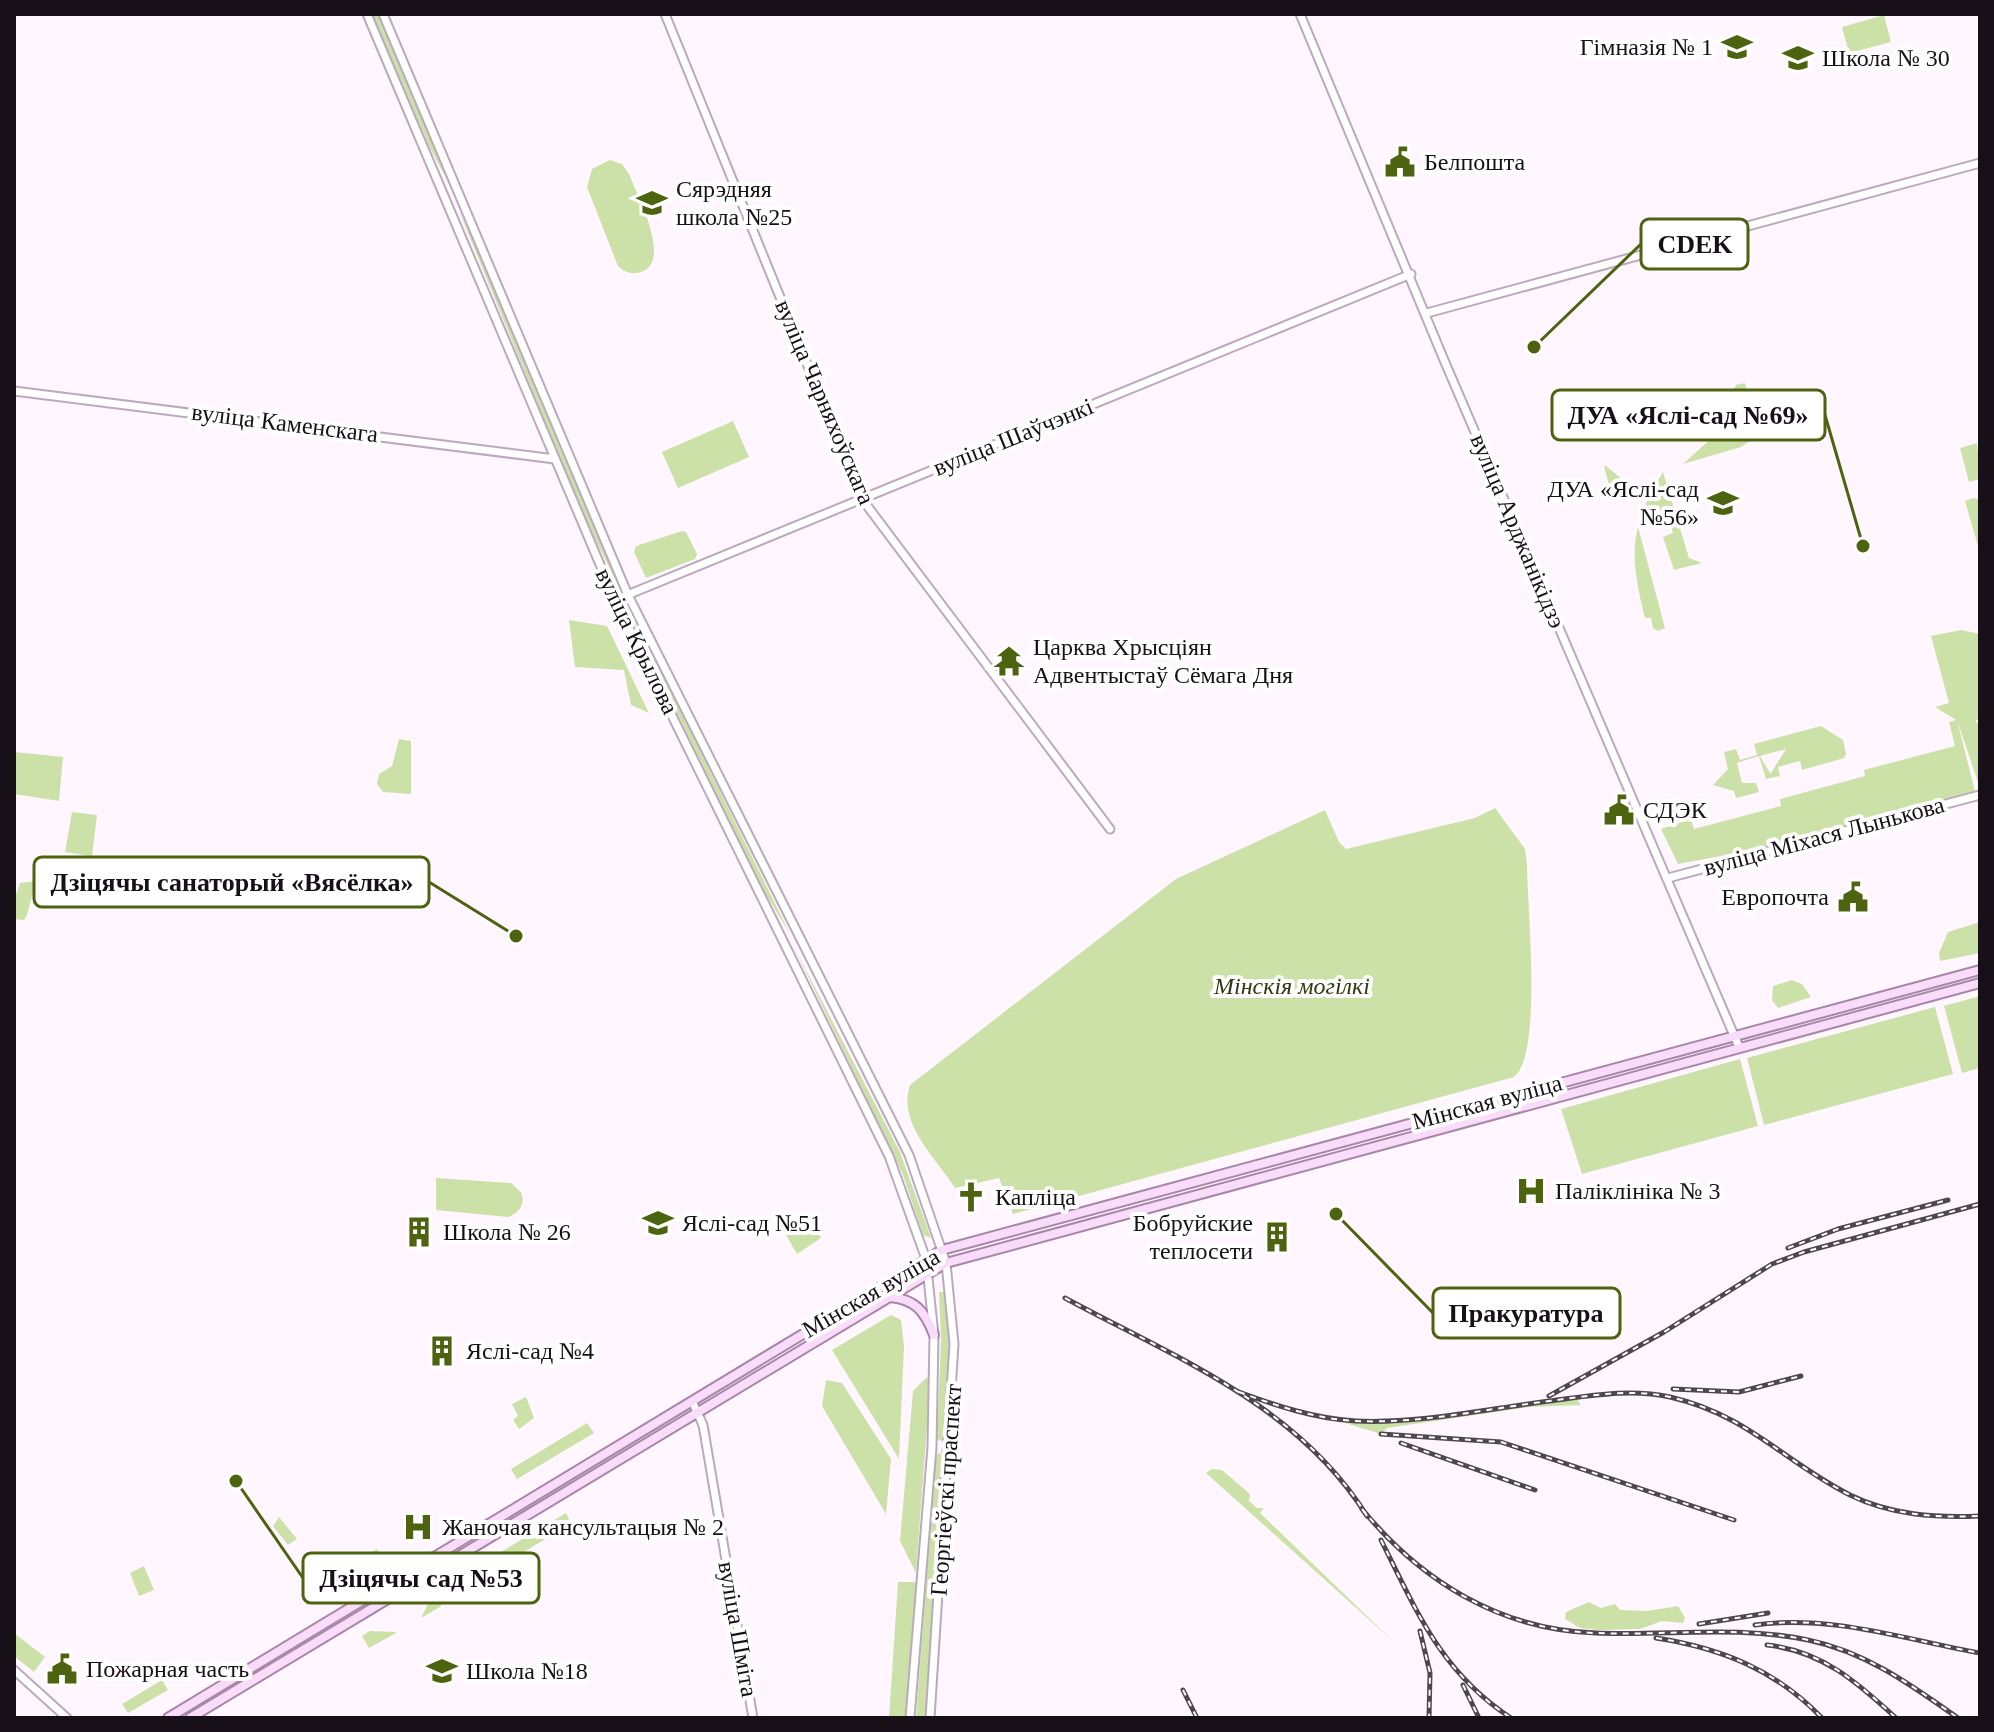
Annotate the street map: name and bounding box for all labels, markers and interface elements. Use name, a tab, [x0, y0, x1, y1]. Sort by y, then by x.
school or university icon: Гімназія № 1	[1720, 30, 1754, 64]
place label: Гімназія № 1	[1580, 34, 1713, 60]
school or university icon: Школа № 30	[1781, 41, 1815, 75]
place label: Школа № 30	[1822, 45, 1950, 71]
public building icon: Белпошта	[1383, 145, 1417, 179]
place label: Белпошта	[1424, 149, 1526, 175]
place label: Сярэдняя школа №25	[676, 176, 792, 230]
school or university icon: Сярэдняя школа №25	[635, 186, 669, 220]
callout: CDEK	[1641, 219, 1748, 269]
text: CDEK	[1657, 230, 1733, 259]
street label: вуліца Чарняхоўскага	[770, 296, 880, 509]
callout: ДУА «Яслі-сад №69»	[1552, 390, 1825, 440]
street label: вуліца Шаўчэнкі	[929, 393, 1097, 481]
street label: вуліца Каменскага	[190, 399, 380, 447]
text: ДУА «Яслі-сад №69»	[1567, 401, 1809, 430]
street label: вуліца Арджанікідзэ	[1465, 430, 1571, 632]
place label: ДУА «Яслі-сад №56»	[1547, 476, 1699, 530]
school or university icon: ДУА «Яслі-сад №56»	[1706, 486, 1740, 520]
street label: вуліца Крылова	[590, 564, 684, 719]
place label: Царква Хрысціян Адвентыстаў Сёмага Дня	[1033, 634, 1293, 688]
temple icon: Царква Хрысціян Адвентыстаў Сёмага Дня	[992, 644, 1026, 678]
street label: вуліца Міхася Лынькова	[1701, 791, 1947, 881]
public building icon: СДЭК	[1602, 793, 1636, 827]
place label: СДЭК	[1643, 797, 1708, 823]
callout: Дзіцячы санаторый «Вясёлка»	[34, 857, 429, 907]
text: Дзіцячы санаторый «Вясёлка»	[50, 868, 414, 897]
public building icon: Европочта	[1836, 880, 1870, 914]
place label: Европочта	[1721, 884, 1829, 910]
park label: Мінскія могілкі	[1213, 973, 1370, 999]
street label: Мінская вуліца	[1409, 1069, 1565, 1134]
hospital icon: Паліклініка № 3	[1514, 1174, 1548, 1208]
place label: Паліклініка № 3	[1555, 1178, 1721, 1204]
church icon: Капліца	[954, 1180, 988, 1214]
place label: Капліца	[995, 1184, 1076, 1210]
school or university icon: Яслі-сад №51	[641, 1206, 675, 1240]
place label: Яслі-сад №51	[682, 1210, 822, 1236]
place label: Бобруйские теплосети	[1133, 1210, 1253, 1264]
building icon: Школа № 26	[402, 1215, 436, 1249]
place label: Школа № 26	[443, 1219, 571, 1245]
building icon: Бобруйские теплосети	[1260, 1220, 1294, 1254]
street label: Мінская вуліца	[798, 1243, 945, 1343]
callout: Пракуратура	[1433, 1288, 1620, 1338]
text: Пракуратура	[1449, 1299, 1603, 1328]
building icon: Яслі-сад №4	[425, 1334, 459, 1368]
place label: Яслі-сад №4	[466, 1338, 594, 1364]
street label: Георгіеўскі праспект	[926, 1383, 966, 1597]
hospital icon: Жаночая кансультацыя № 2	[401, 1510, 435, 1544]
place label: Жаночая кансультацыя № 2	[442, 1514, 724, 1540]
callout: Дзіцячы сад №53	[303, 1553, 539, 1603]
street label: вуліца Шміта	[713, 1559, 763, 1699]
text: Дзіцячы сад №53	[319, 1564, 523, 1593]
public building icon: Пожарная часть	[45, 1652, 79, 1686]
school or university icon: Школа №18	[425, 1654, 459, 1688]
place label: Пожарная часть	[86, 1656, 249, 1682]
place label: Школа №18	[466, 1658, 588, 1684]

